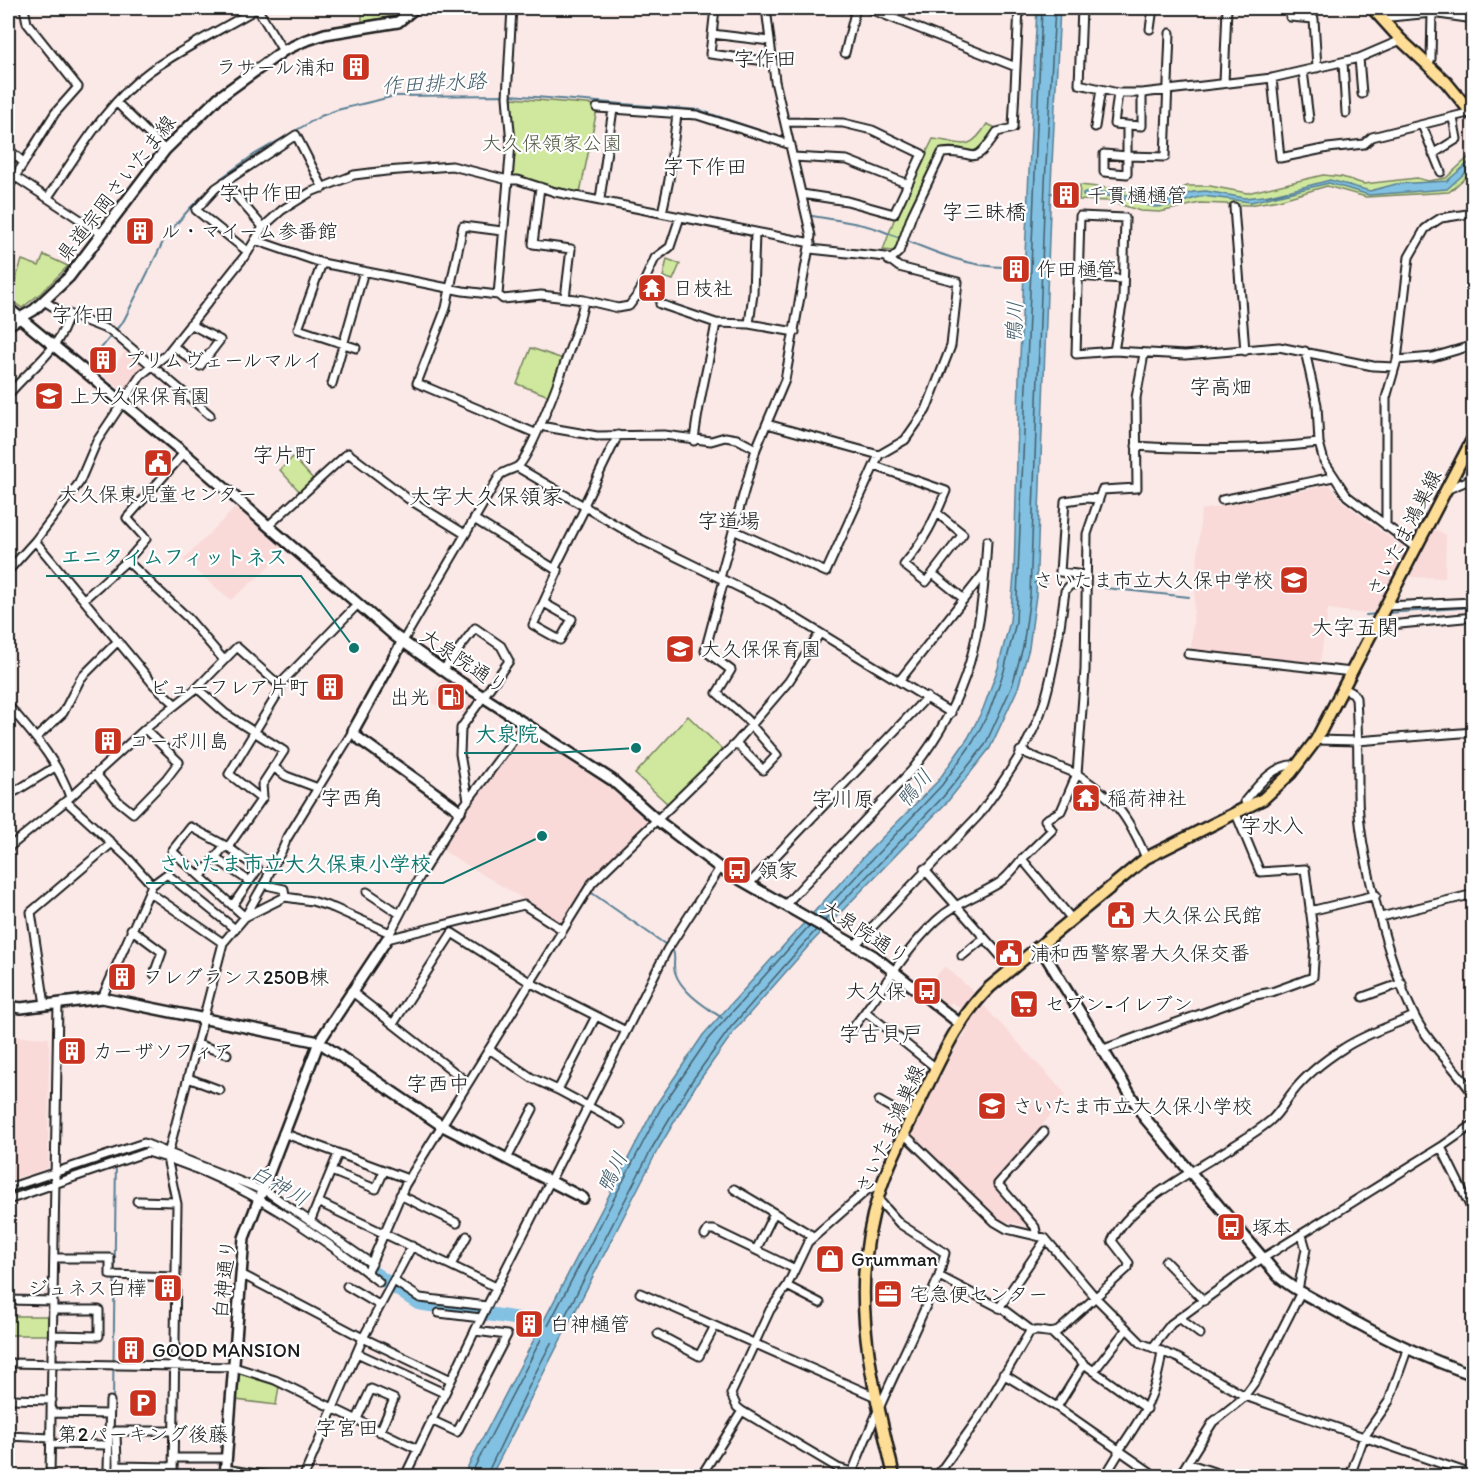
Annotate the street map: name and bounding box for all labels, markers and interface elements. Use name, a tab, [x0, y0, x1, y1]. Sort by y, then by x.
district label: 字作田	[734, 46, 797, 71]
building icon: ラサール浦和	[340, 51, 372, 83]
place label: ラサール浦和	[216, 55, 335, 79]
water label: 作田排水路	[381, 68, 488, 98]
street label: 県道宗岡さいたま線	[51, 110, 181, 266]
park label: 大久保領家公園	[482, 131, 622, 155]
district label: 字下作田	[663, 154, 747, 179]
building icon: 千貫樋樋管	[1050, 179, 1082, 211]
district label: 字中作田	[219, 180, 303, 205]
place label: 千貫樋樋管	[1087, 183, 1187, 207]
district label: 字三眛橋	[942, 199, 1026, 224]
building icon: ル・マイーム参番館	[124, 215, 156, 247]
place label: ル・マイーム参番館	[161, 219, 338, 243]
building icon: 作田樋管	[1000, 253, 1032, 285]
place label: 作田樋管	[1037, 257, 1117, 281]
temple icon: 日枝社	[636, 272, 668, 304]
place label: 日枝社	[673, 276, 733, 300]
water label: 鴨川	[1001, 301, 1027, 343]
district label: 字作田	[52, 302, 115, 327]
building icon: プリムヴェールマルイ	[87, 344, 119, 376]
place label: プリムヴェールマルイ	[124, 348, 323, 372]
district label: 字高畑	[1190, 374, 1253, 399]
school or university icon: 上大久保保育園	[33, 380, 65, 412]
place label: 上大久保保育園	[70, 384, 210, 408]
district label: 字片町	[253, 442, 316, 467]
public building icon: 大久保東児童センター	[142, 447, 174, 479]
street label: さいたま鴻巣線	[1362, 466, 1446, 600]
place label: 大久保東児童センター	[58, 482, 258, 506]
district label: 大字大久保領家	[409, 483, 563, 510]
district label: 字道場	[698, 508, 761, 533]
callout: エニタイムフィットネス	[46, 537, 301, 576]
text: エニタイムフィットネス	[61, 544, 287, 569]
school or university icon: さいたま市立大久保中学校	[1278, 564, 1310, 596]
place label: さいたま市立大久保中学校	[1034, 568, 1273, 592]
district label: 大字五関	[1311, 614, 1399, 641]
street label: 大泉院通り	[416, 623, 512, 699]
school or university icon: 大久保保育園	[664, 633, 696, 665]
place label: 大久保保育園	[701, 637, 821, 661]
building icon: ビューフレア片町	[314, 671, 346, 703]
place label: ビューフレア片町	[150, 675, 309, 699]
fuel station icon: 出光	[435, 681, 467, 713]
place label: 出光	[390, 685, 430, 709]
callout: 大泉院	[464, 714, 551, 753]
text: 大泉院	[476, 721, 539, 746]
building icon: コーポ川島	[92, 725, 124, 757]
place label: コーポ川島	[129, 729, 229, 753]
water label: 鴨川	[891, 764, 937, 812]
temple icon: 稲荷神社	[1070, 782, 1102, 814]
district label: 字西角	[321, 785, 384, 810]
district label: 字川原	[812, 786, 875, 811]
place label: 稲荷神社	[1107, 786, 1187, 810]
district label: 字水入	[1241, 813, 1304, 838]
callout: さいたま市立大久保東小学校	[146, 844, 443, 883]
text: さいたま市立大久保東小学校	[159, 851, 431, 876]
bus stop icon: 領家	[721, 854, 753, 886]
place label: 領家	[758, 858, 798, 882]
street label: 大泉院通り	[817, 895, 913, 969]
public building icon: 大久保公民館	[1105, 899, 1137, 931]
place label: 大久保公民館	[1142, 903, 1262, 927]
public building icon: 浦和西警察署大久保交番	[993, 937, 1025, 969]
place label: 浦和西警察署大久保交番	[1030, 941, 1250, 965]
building icon: フレグランス250B棟	[106, 961, 138, 993]
place label: フレグランス250B棟	[143, 965, 329, 989]
bus stop icon: 大久保	[911, 975, 943, 1007]
place label: 大久保	[846, 979, 906, 1003]
supermarket icon: セブン-イレブン	[1008, 988, 1040, 1020]
place label: セブン-イレブン	[1045, 992, 1193, 1016]
district label: 字古貝戸	[839, 1021, 923, 1046]
building icon: カーザソフィア	[56, 1035, 88, 1067]
place label: カーザソフィア	[93, 1039, 234, 1063]
street label: さいたま鴻巣線	[851, 1061, 929, 1197]
district label: 字西中	[407, 1071, 470, 1096]
school or university icon: さいたま市立大久保小学校	[976, 1090, 1008, 1122]
place label: さいたま市立大久保小学校	[1013, 1094, 1252, 1118]
water label: 鴨川	[592, 1148, 632, 1196]
water label: 白神川	[246, 1159, 314, 1211]
bus stop icon: 塚本	[1215, 1211, 1247, 1243]
place label: 塚本	[1252, 1215, 1292, 1239]
street label: 白神通り	[208, 1238, 240, 1320]
shop icon: Grumman	[814, 1243, 846, 1275]
place label: Grumman	[851, 1247, 938, 1271]
building icon: ジュネス白樺	[152, 1272, 184, 1304]
place label: ジュネス白樺	[27, 1276, 147, 1300]
office icon: 宅急便センター	[872, 1278, 904, 1310]
place label: 宅急便センター	[909, 1282, 1048, 1306]
building icon: 白神樋管	[513, 1308, 545, 1340]
place label: 白神樋管	[550, 1312, 630, 1336]
building icon: GOOD MANSION	[115, 1334, 147, 1366]
place label: GOOD MANSION	[152, 1338, 300, 1362]
parking icon: 第2パーキング後藤	[127, 1387, 159, 1419]
district label: 字宮田	[316, 1415, 379, 1440]
place label: 第2パーキング後藤	[58, 1422, 228, 1446]

